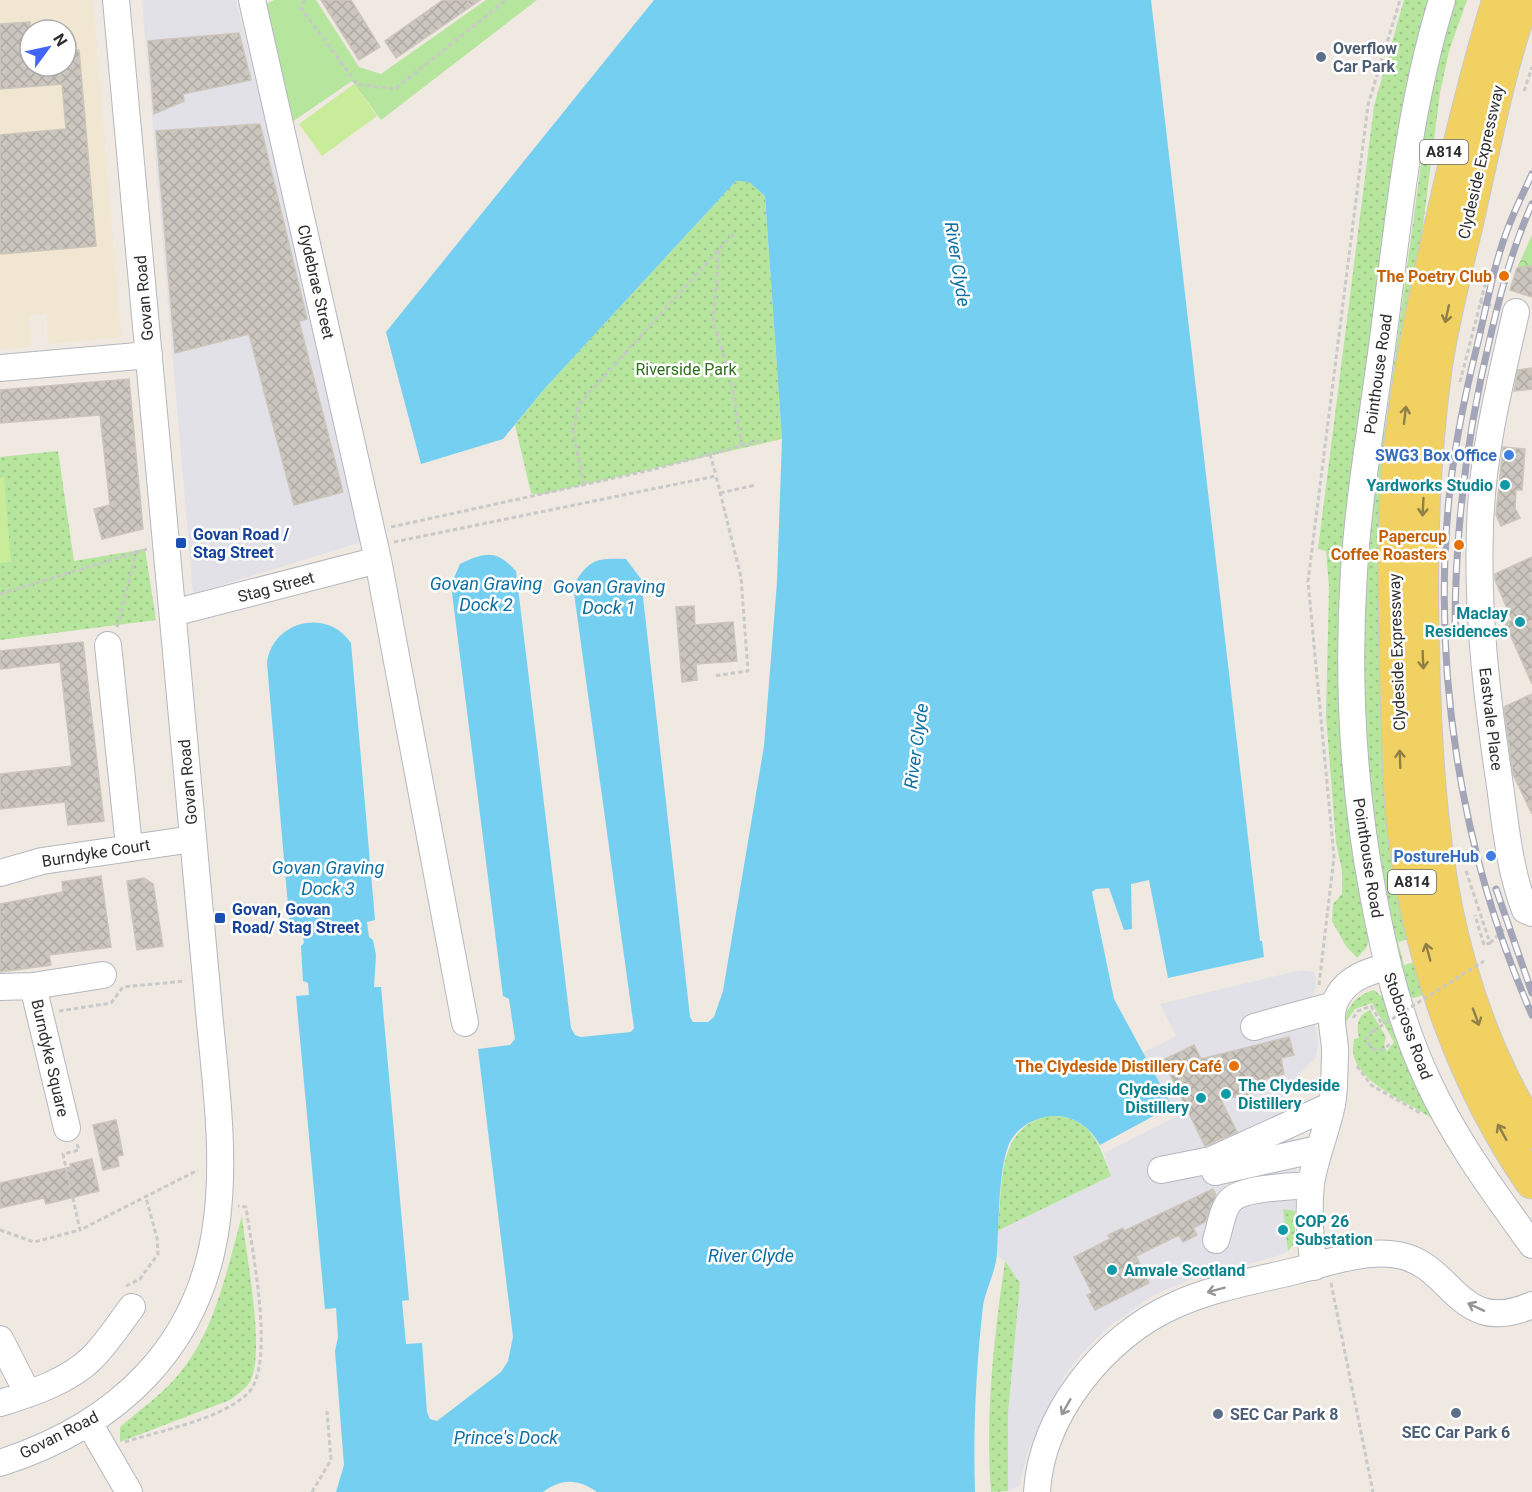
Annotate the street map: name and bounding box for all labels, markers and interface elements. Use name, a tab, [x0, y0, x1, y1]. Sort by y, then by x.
north arrow	[18, 18, 78, 78]
text: N	[49, 30, 71, 50]
place label: Overflow Car Park	[1333, 39, 1397, 76]
marker: Overflow Car Park	[1314, 50, 1328, 64]
street label: Clydeside Expressway	[1454, 83, 1508, 241]
road number: A814	[1420, 140, 1468, 164]
water label: River Clyde	[941, 220, 975, 308]
street label: Clydebrae Street	[294, 223, 338, 341]
street label: Govan Road	[131, 254, 157, 342]
place label: The Poetry Club	[1377, 267, 1492, 286]
marker: The Poetry Club	[1497, 269, 1511, 283]
one-way arrow	[1441, 304, 1452, 323]
street label: Pointhouse Road	[1360, 313, 1396, 435]
park label: Riverside Park	[635, 360, 737, 379]
one-way arrow	[1400, 406, 1411, 426]
place label: SWG3 Box Office	[1375, 446, 1497, 465]
marker: SWG3 Box Office	[1502, 448, 1516, 462]
place label: Yardworks Studio	[1366, 476, 1493, 495]
marker: Yardworks Studio	[1498, 478, 1512, 492]
one-way arrow	[1417, 497, 1428, 517]
place label: Govan Road / Stag Street	[193, 525, 289, 562]
place label: Papercup Coffee Roasters	[1331, 527, 1447, 564]
marker: Govan Road / Stag Street	[174, 536, 188, 550]
marker: Papercup Coffee Roasters	[1452, 538, 1466, 552]
street label: Stag Street	[236, 568, 316, 606]
water label: Govan Graving Dock 2	[430, 573, 542, 615]
street label: Clydeside Expressway	[1385, 573, 1409, 731]
water label: Govan Graving Dock 1	[553, 576, 665, 618]
place label: Maclay Residences	[1425, 604, 1509, 641]
marker: Maclay Residences	[1513, 615, 1527, 629]
one-way arrow	[1417, 650, 1428, 670]
street label: Eastvale Place	[1475, 666, 1507, 772]
water label: River Clyde	[900, 702, 932, 790]
street label: Govan Road	[175, 738, 201, 826]
one-way arrow	[1394, 750, 1405, 770]
street label: Pointhouse Road	[1349, 797, 1387, 919]
street label: Burndyke Court	[40, 835, 152, 871]
place label: PostureHub	[1394, 847, 1479, 866]
marker: PostureHub	[1484, 849, 1498, 863]
water label: Govan Graving Dock 3	[272, 857, 384, 899]
road number: A814	[1388, 870, 1436, 894]
place label: Govan, Govan Road/ Stag Street	[232, 900, 360, 937]
marker: Govan, Govan Road/ Stag Street	[213, 911, 227, 925]
one-way arrow	[1421, 943, 1433, 962]
street label: Stobcross Road	[1380, 970, 1436, 1082]
street label: Burndyke Square	[27, 997, 73, 1119]
one-way arrow	[1472, 1007, 1483, 1026]
place label: The Clydeside Distillery Café	[1015, 1057, 1222, 1076]
marker: The Clydeside Distillery Café	[1227, 1059, 1241, 1073]
place label: The Clydeside Distillery	[1238, 1076, 1340, 1113]
place label: Clydeside Distillery	[1119, 1080, 1190, 1117]
marker: The Clydeside Distillery	[1219, 1087, 1233, 1101]
marker: Clydeside Distillery	[1194, 1091, 1208, 1105]
one-way arrow	[1496, 1123, 1507, 1141]
place label: COP 26 Substation	[1295, 1212, 1373, 1249]
marker: COP 26 Substation	[1276, 1223, 1290, 1237]
water label: River Clyde	[708, 1245, 794, 1266]
place label: Amvale Scotland	[1124, 1261, 1245, 1280]
marker: Amvale Scotland	[1105, 1263, 1119, 1277]
one-way arrow	[1207, 1285, 1226, 1296]
one-way arrow	[1468, 1301, 1486, 1313]
one-way arrow	[1060, 1397, 1071, 1415]
place label: SEC Car Park 8	[1230, 1405, 1339, 1424]
marker: SEC Car Park 6	[1449, 1406, 1463, 1420]
street label: Govan Road	[16, 1407, 102, 1463]
marker: SEC Car Park 8	[1211, 1407, 1225, 1421]
place label: SEC Car Park 6	[1402, 1423, 1510, 1442]
water label: Prince's Dock	[454, 1427, 559, 1448]

